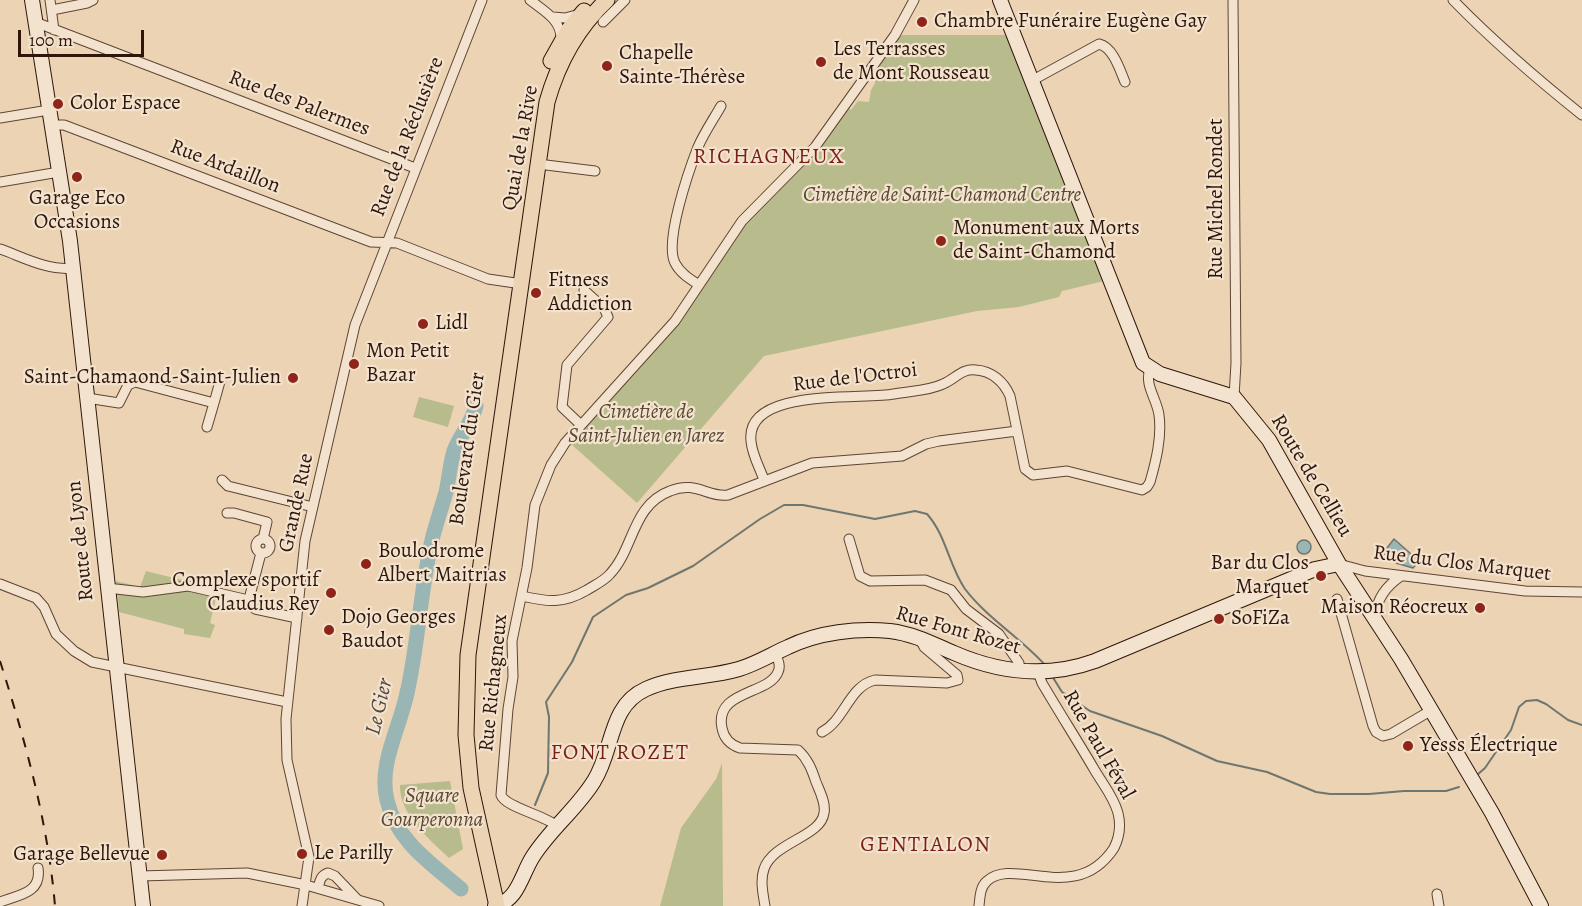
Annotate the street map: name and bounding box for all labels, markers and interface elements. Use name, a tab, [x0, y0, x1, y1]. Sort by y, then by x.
place label: Chambre Funéraire Eugène Gay	[934, 9, 1207, 35]
marker: Chambre Funéraire Eugène Gay	[915, 15, 929, 29]
scale bar	[21, 18, 147, 56]
text: 100 m	[29, 28, 73, 52]
place label: Les Terrasses de Mont Rousseau	[833, 37, 990, 87]
place label: Chapelle Sainte-Thérèse	[619, 41, 745, 91]
street label: Rue de la Réclusière	[366, 54, 450, 220]
marker: Les Terrasses de Mont Rousseau	[814, 55, 828, 69]
marker: Chapelle Sainte-Thérèse	[600, 59, 614, 73]
street label: Rue des Palermes	[225, 65, 373, 143]
street label: Quai de la Rive	[498, 83, 544, 213]
place label: Color Espace	[70, 91, 181, 117]
marker: Color Espace	[51, 97, 65, 111]
street label: Rue Michel Rondet	[1204, 118, 1230, 280]
street label: Rue Ardaillon	[166, 134, 284, 200]
district label: RICHAGNEUX	[693, 145, 845, 171]
marker: Garage Eco Occasions	[70, 170, 84, 184]
park label: Cimetière de Saint-Chamond Centre	[803, 183, 1081, 209]
place label: Garage Eco Occasions	[29, 186, 125, 236]
place label: Monument aux Morts de Saint-Chamond	[953, 216, 1140, 266]
marker: Monument aux Morts de Saint-Chamond	[934, 234, 948, 248]
place label: Fitness Addiction	[548, 268, 632, 318]
marker: Fitness Addiction	[529, 286, 543, 300]
place label: Lidl	[435, 311, 468, 337]
marker: Lidl	[416, 317, 430, 331]
place label: Mon Petit Bazar	[366, 339, 449, 389]
marker: Mon Petit Bazar	[347, 357, 361, 371]
street label: Rue de l'Octroi	[791, 358, 919, 398]
place label: Saint-Chamaond-Saint-Julien	[24, 365, 281, 391]
marker: Saint-Chamaond-Saint-Julien	[286, 371, 300, 385]
street label: Boulevard du Gier	[445, 371, 491, 527]
park label: Cimetière de Saint-Julien en Jarez	[568, 400, 724, 450]
street label: Route de Cellieu	[1265, 410, 1357, 542]
street label: Grande Rue	[274, 451, 320, 555]
street label: Route de Lyon	[62, 480, 100, 602]
place label: Boulodrome Albert Maitrias	[378, 539, 507, 589]
street label: Rue du Clos Marquet	[1372, 541, 1552, 587]
place label: Bar du Clos Marquet	[1211, 551, 1309, 601]
marker: Boulodrome Albert Maitrias	[359, 557, 373, 571]
place label: Complexe sportif Claudius Rey	[172, 568, 319, 618]
marker: Bar du Clos Marquet	[1314, 569, 1328, 583]
marker: Complexe sportif Claudius Rey	[324, 586, 338, 600]
place label: Maison Réocreux	[1321, 595, 1468, 621]
street label: Rue Font Rozet	[893, 601, 1023, 661]
marker: Maison Réocreux	[1473, 601, 1487, 615]
place label: Dojo Georges Baudot	[341, 605, 456, 655]
place label: SoFiZa	[1231, 606, 1290, 632]
marker: SoFiZa	[1212, 612, 1226, 626]
street label: Rue Richagneux	[474, 613, 514, 753]
marker: Dojo Georges Baudot	[322, 623, 336, 637]
water label: Le Gier	[361, 676, 399, 738]
street label: Rue Paul Féval	[1057, 686, 1139, 804]
place label: Yesss Électrique	[1420, 733, 1558, 759]
marker: Yesss Électrique	[1401, 739, 1415, 753]
district label: FONT ROZET	[551, 741, 689, 767]
park label: Square Gourperonna	[381, 784, 483, 834]
district label: GENTIALON	[860, 833, 992, 859]
place label: Le Parilly	[314, 841, 393, 867]
place label: Garage Bellevue	[13, 842, 150, 868]
marker: Le Parilly	[295, 847, 309, 861]
marker: Garage Bellevue	[155, 848, 169, 862]

